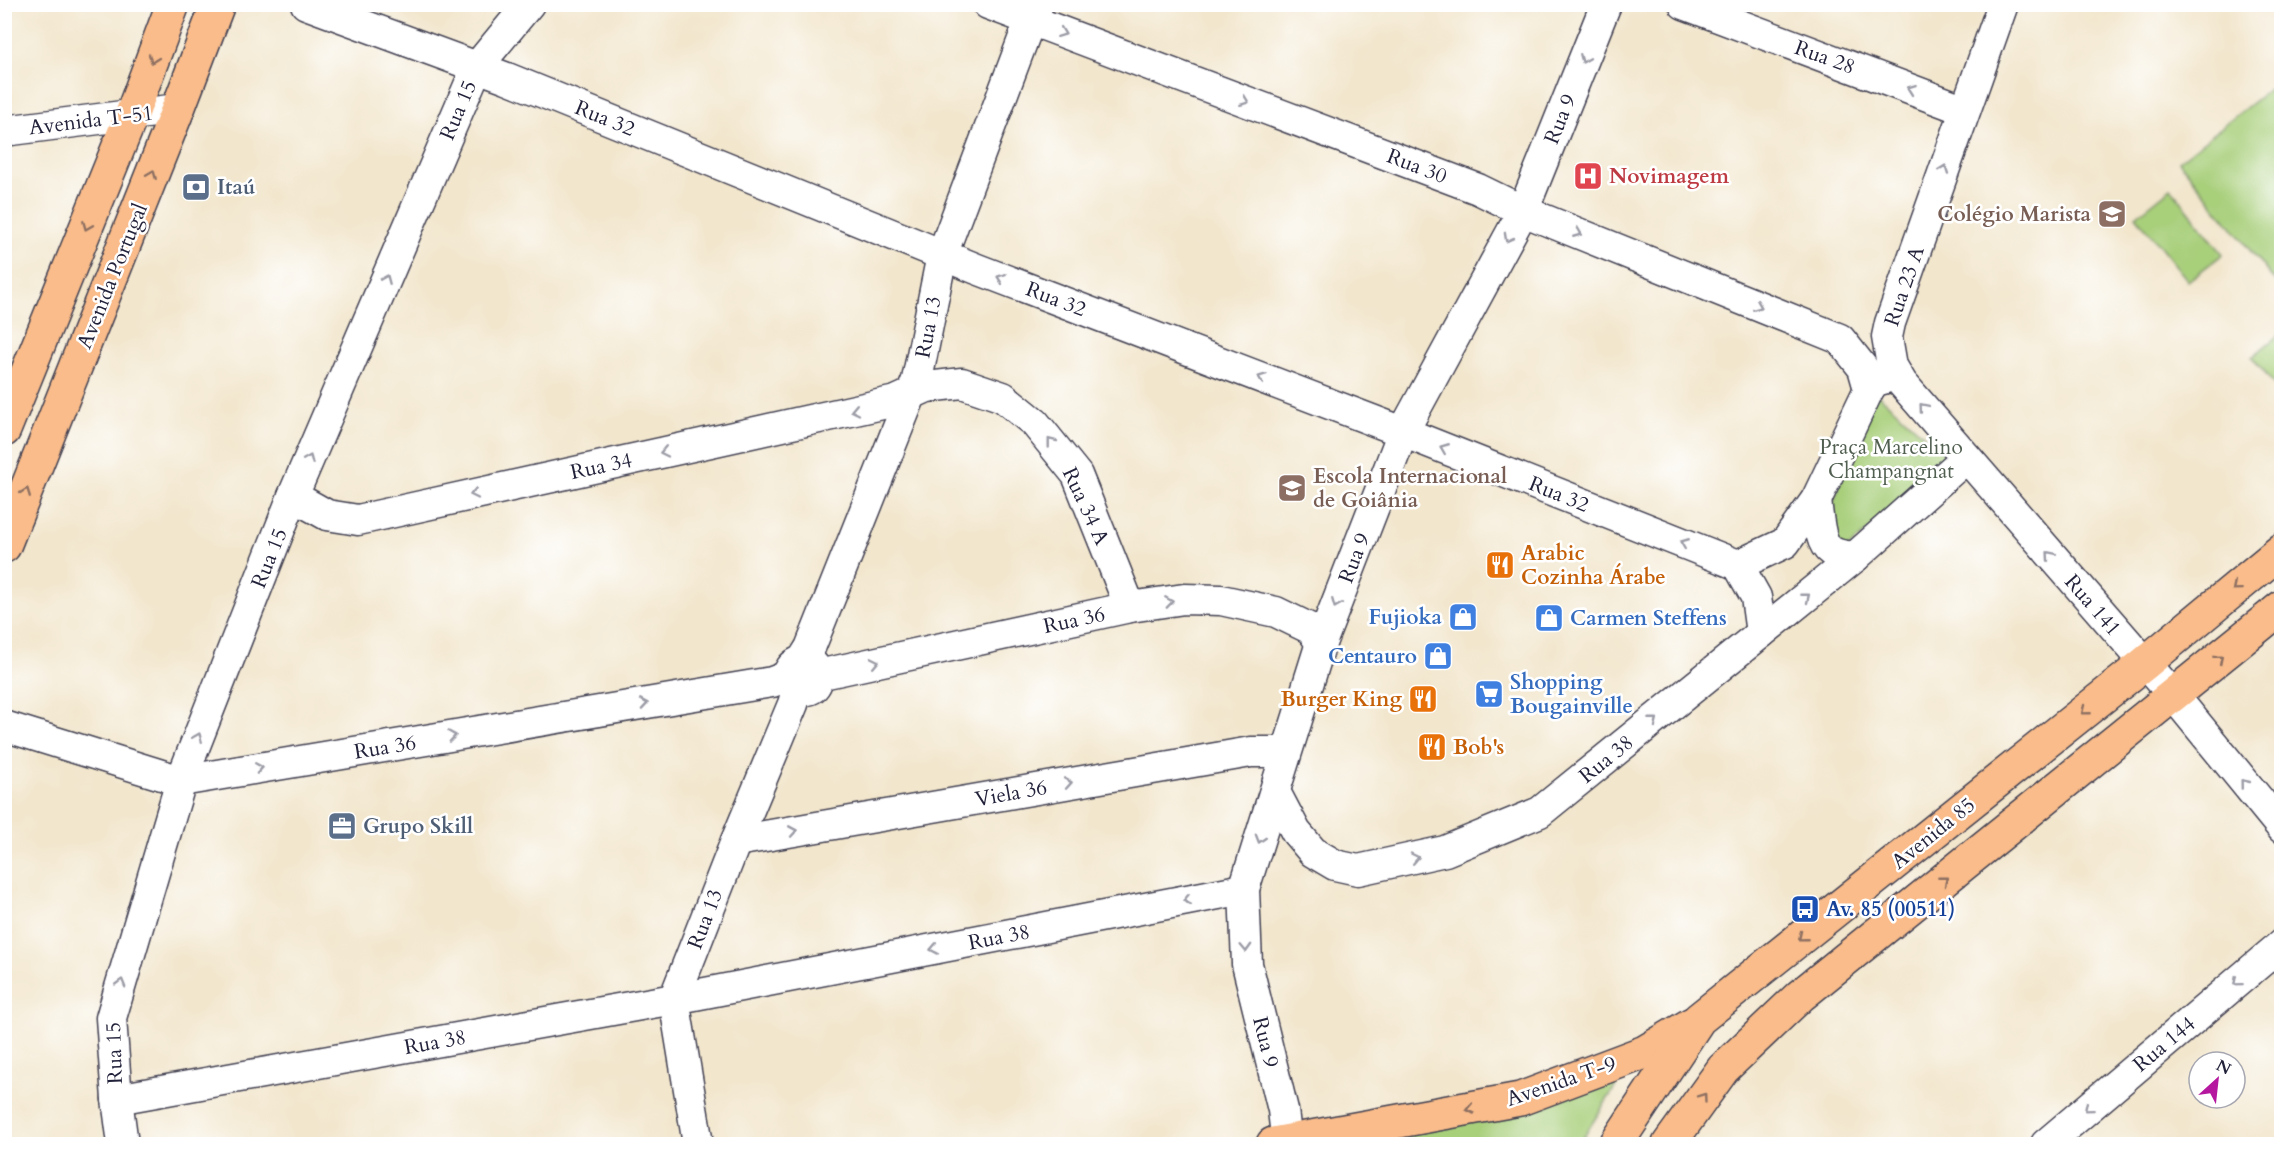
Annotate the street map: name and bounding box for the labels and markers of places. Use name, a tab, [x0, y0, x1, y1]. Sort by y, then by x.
hospital icon: Novimagem	[1572, 160, 1604, 192]
place label: Novimagem	[1609, 162, 1730, 191]
bank icon: Itaú	[180, 171, 212, 203]
place label: Itaú	[217, 173, 255, 202]
school or university icon: Colégio Marista	[2096, 198, 2128, 230]
place label: Colégio Marista	[1937, 200, 2092, 229]
place label: Escola Internacional de Goiânia	[1313, 462, 1507, 515]
school or university icon: Escola Internacional de Goiânia	[1276, 472, 1308, 504]
place label: Arabic Cozinha Árabe	[1521, 539, 1666, 592]
restaurant icon: Arabic Cozinha Árabe	[1484, 549, 1516, 581]
shop icon: Fujioka	[1447, 601, 1479, 633]
shop icon: Carmen Steffens	[1533, 602, 1565, 634]
place label: Fujioka	[1369, 603, 1443, 632]
place label: Carmen Steffens	[1570, 604, 1727, 633]
shop icon: Centauro	[1422, 640, 1454, 672]
place label: Centauro	[1328, 642, 1417, 671]
place label: Shopping Bougainville	[1510, 668, 1633, 721]
supermarket icon: Shopping Bougainville	[1473, 678, 1505, 710]
restaurant icon: Burger King	[1407, 683, 1439, 715]
place label: Burger King	[1280, 685, 1402, 714]
restaurant icon: Bob's	[1416, 731, 1448, 763]
place label: Bob's	[1453, 733, 1504, 762]
office icon: Grupo Skill	[326, 810, 358, 842]
place label: Grupo Skill	[363, 812, 473, 841]
bus stop icon: Av. 85 (00511)	[1789, 893, 1821, 925]
place label: Av. 85 (00511)	[1826, 895, 1955, 924]

